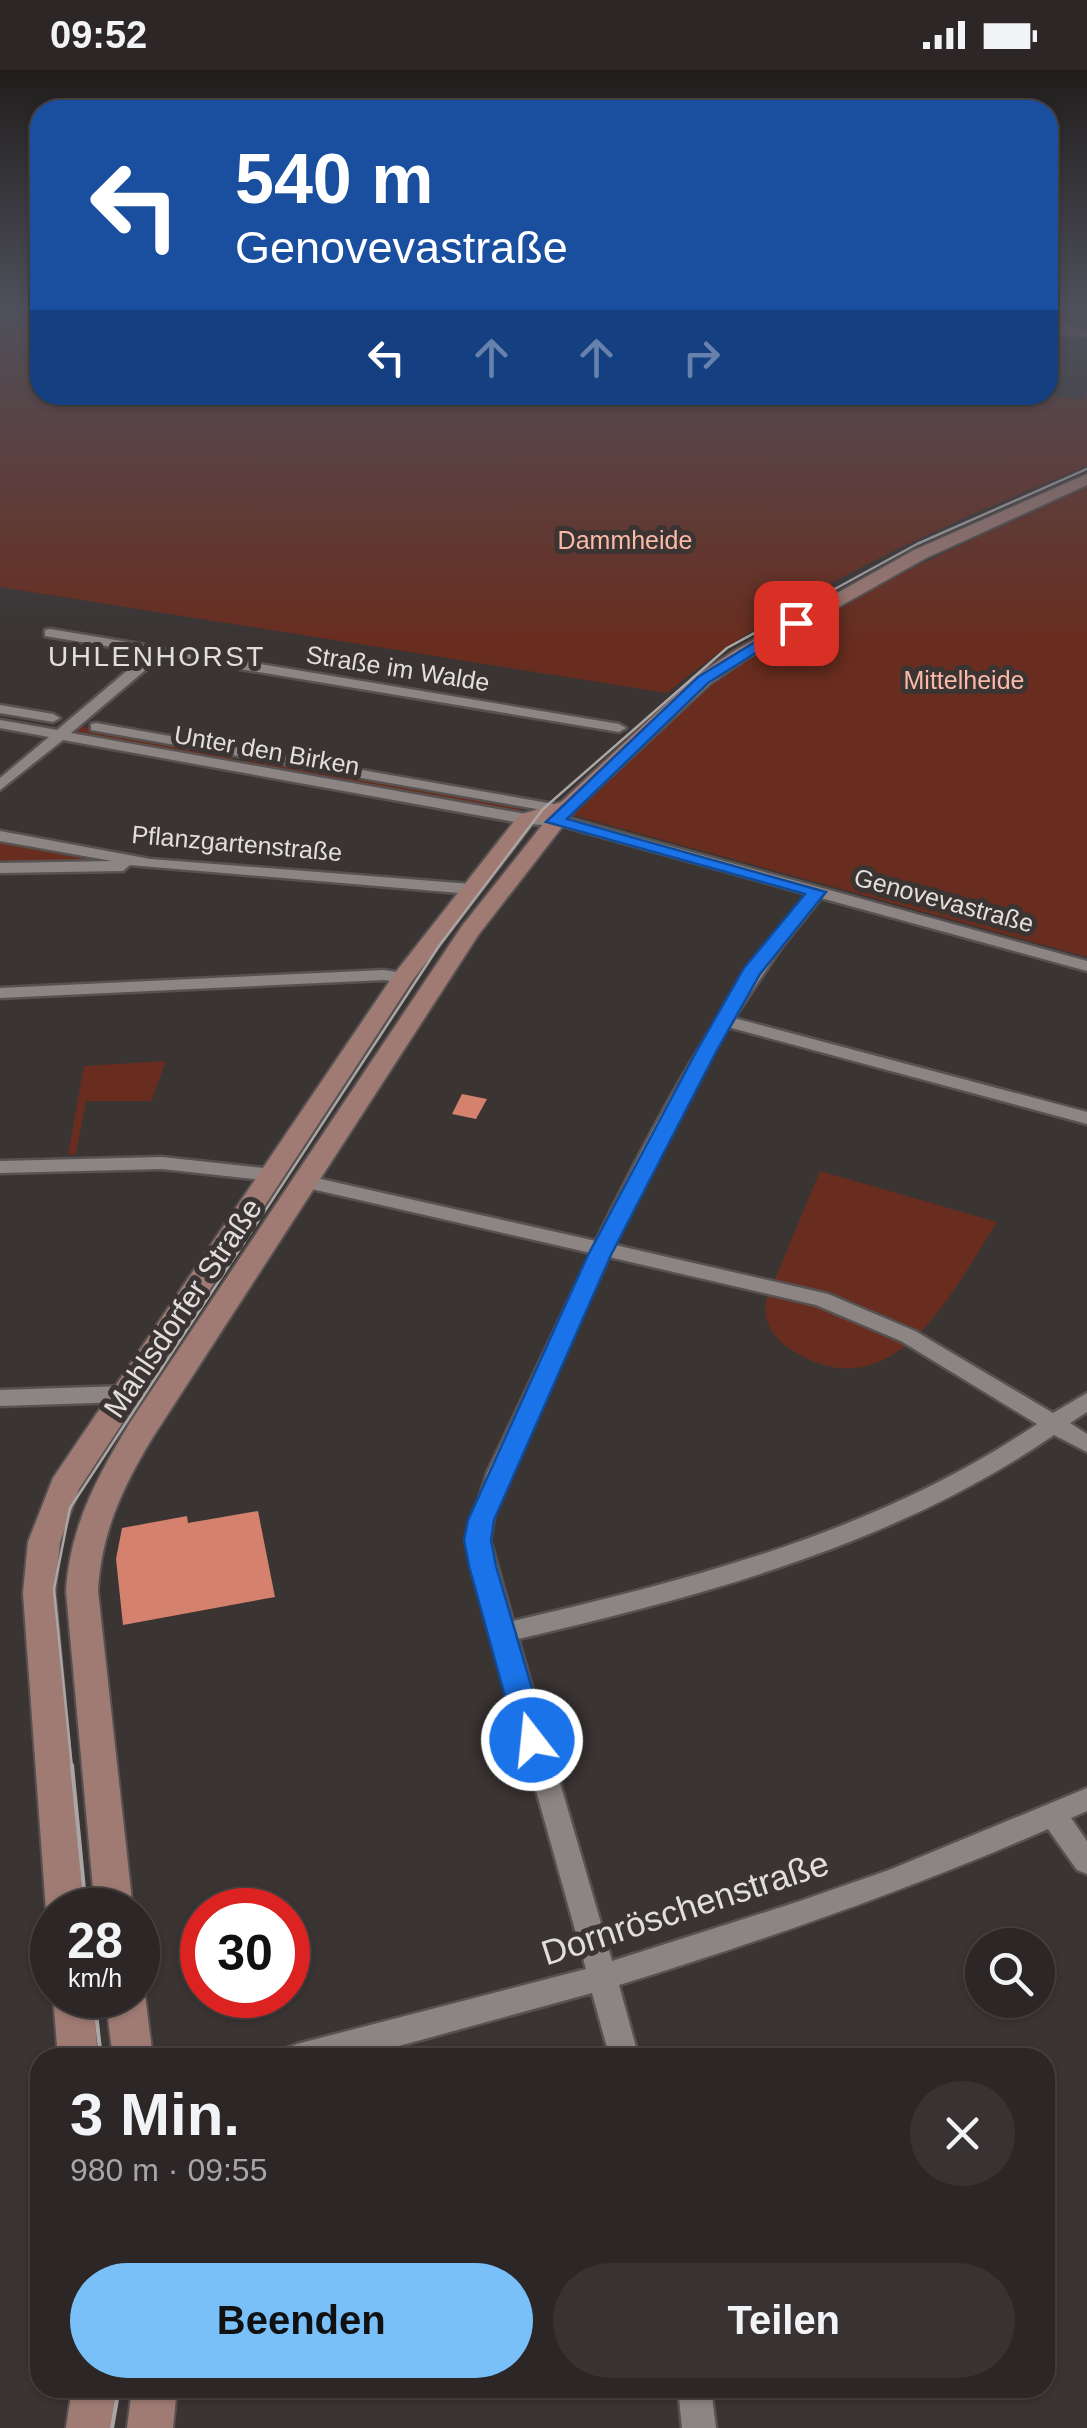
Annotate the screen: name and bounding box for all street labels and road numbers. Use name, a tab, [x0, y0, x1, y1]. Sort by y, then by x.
street label: Straße im Walde	[304, 640, 492, 696]
street label: Unter den Birken	[172, 720, 362, 780]
street label: Pflanzgartenstraße	[131, 820, 343, 866]
street label: Genovevastraße	[851, 863, 1037, 937]
street label: Mahlsdorfer Straße	[97, 1192, 268, 1423]
street label: Dornröschenstraße	[536, 1843, 833, 1972]

